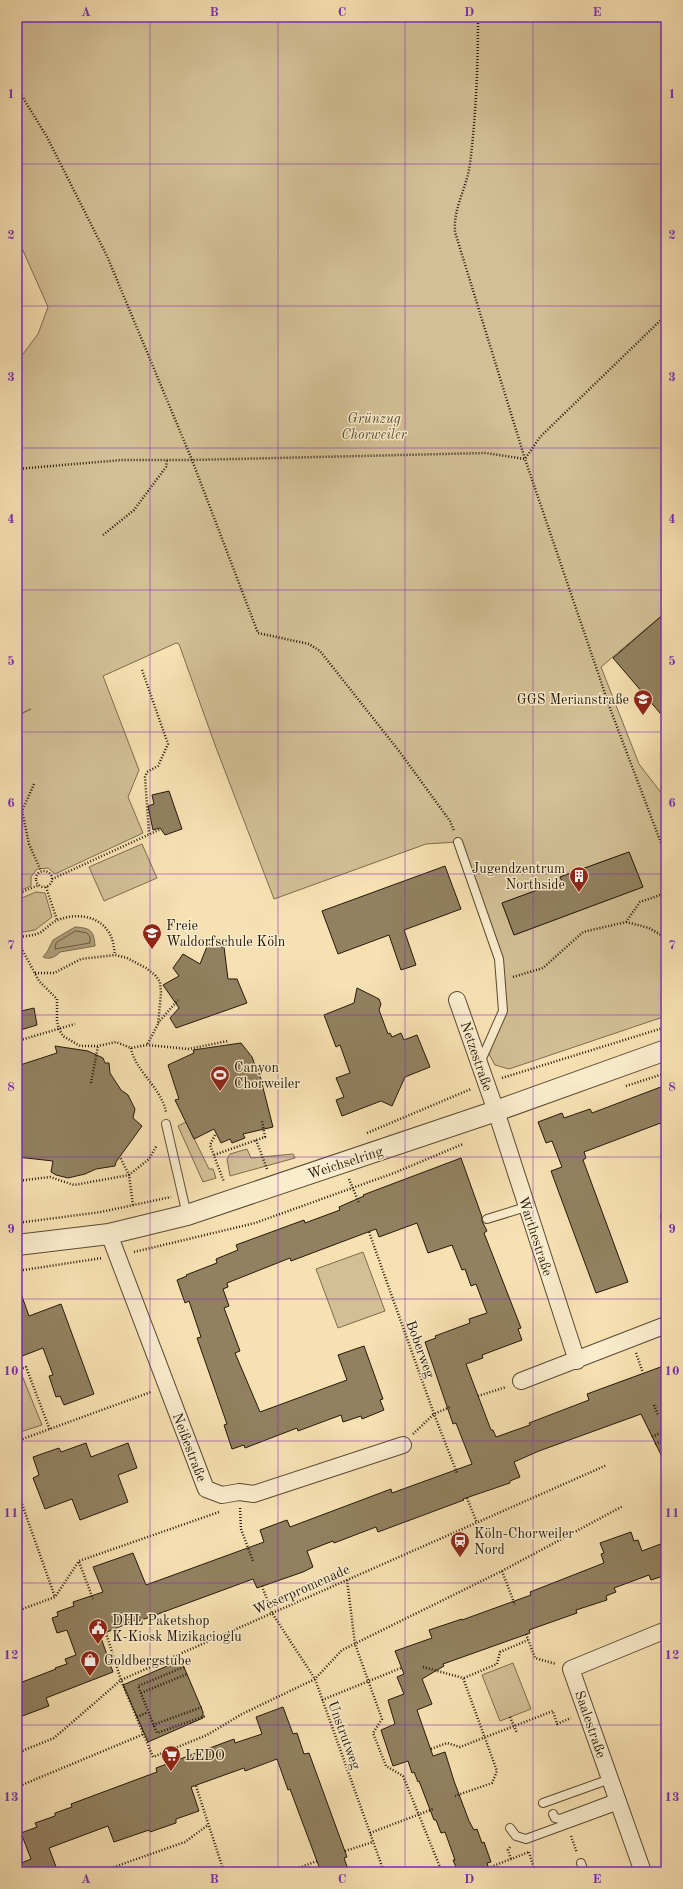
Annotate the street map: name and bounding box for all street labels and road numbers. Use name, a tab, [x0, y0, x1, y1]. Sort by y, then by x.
street label: Netzestraße	[458, 1020, 494, 1093]
street label: Weichselring	[306, 1144, 385, 1182]
street label: Warthestraße	[516, 1195, 555, 1278]
street label: Boberweg	[403, 1319, 437, 1380]
street label: Neißestraße	[170, 1411, 209, 1484]
street label: Weserpromenade	[251, 1562, 352, 1617]
street label: Saalestraße	[572, 1689, 608, 1760]
street label: Unstrutweg	[325, 1699, 363, 1772]

